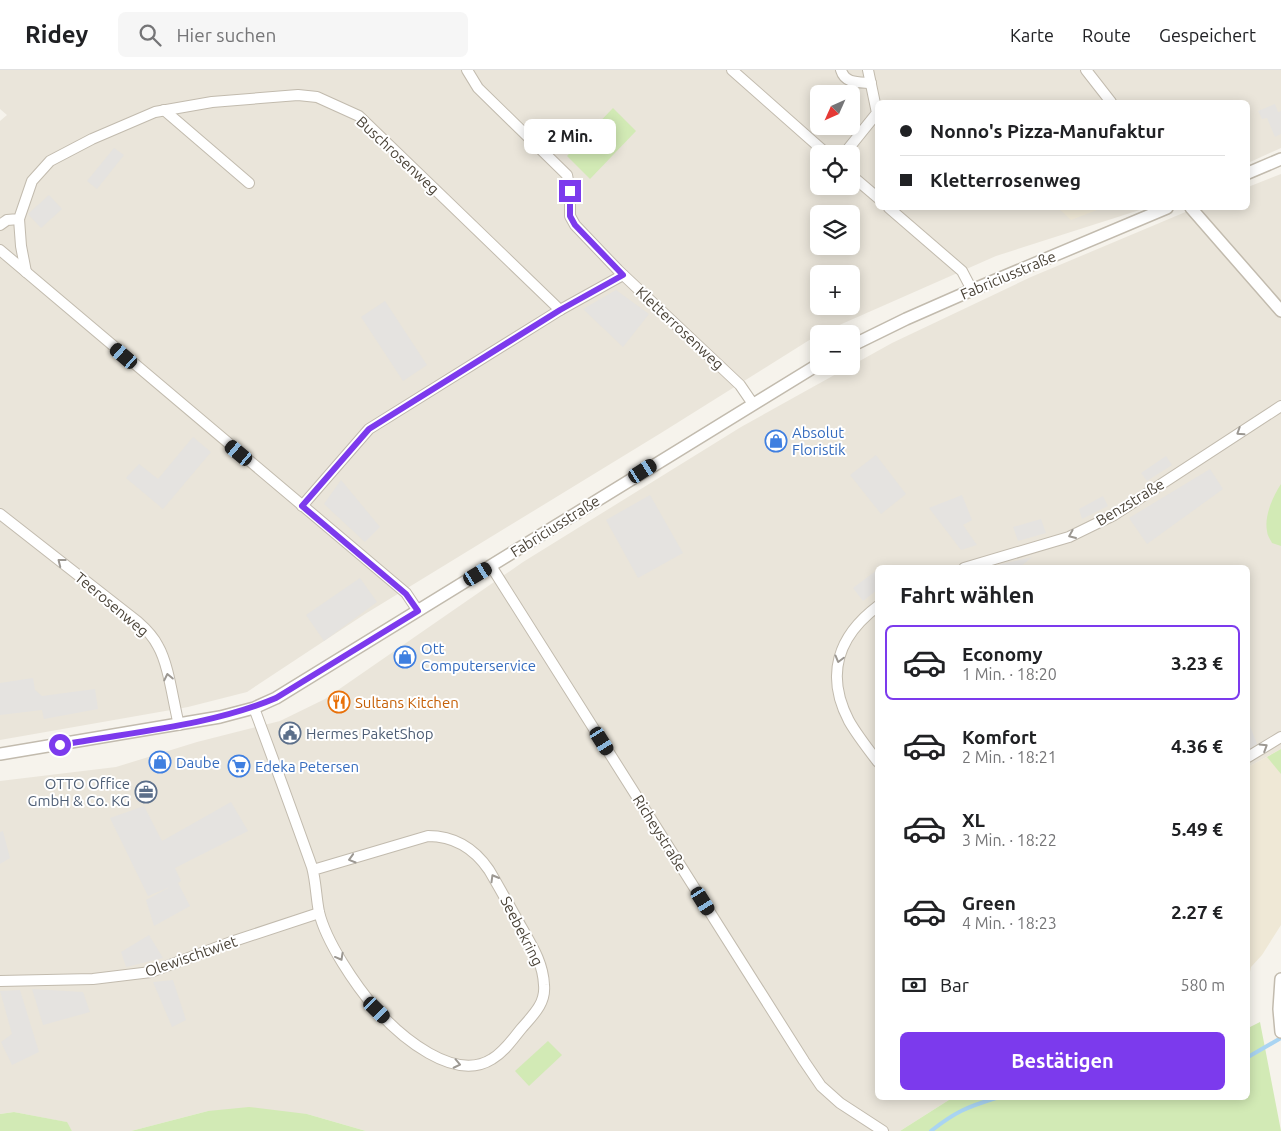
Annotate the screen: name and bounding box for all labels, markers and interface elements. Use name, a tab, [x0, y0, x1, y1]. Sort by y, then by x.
search box	[118, 12, 468, 57]
text: Ridey	[25, 21, 88, 48]
icon: search	[136, 21, 164, 49]
text: Hier suchen	[176, 24, 276, 46]
text: Karte	[1010, 25, 1054, 45]
text: Route	[1082, 25, 1131, 45]
text: Gespeichert	[1159, 25, 1256, 45]
north arrow	[810, 85, 860, 135]
map controls	[810, 85, 860, 375]
street label: Buschrosenweg	[353, 112, 443, 198]
callout: 2 Min.	[524, 118, 616, 154]
text: Nonno's Pizza-Manufaktur	[930, 120, 1164, 142]
text: 2 Min.	[548, 127, 592, 145]
button: locate	[810, 145, 860, 195]
text: Kletterrosenweg	[930, 169, 1081, 191]
route end	[559, 180, 581, 202]
button: layers	[810, 205, 860, 255]
street label: Fabriciusstraße	[958, 247, 1058, 303]
button: +	[810, 265, 860, 315]
street label: Kletterrosenweg	[633, 283, 727, 373]
button: −	[810, 325, 860, 375]
car	[107, 340, 140, 372]
place label: Absolut Floristik	[792, 424, 846, 458]
one-way arrow	[1236, 426, 1245, 436]
shop icon: Absolut Floristik	[764, 429, 788, 453]
car	[222, 438, 255, 468]
car	[626, 457, 659, 485]
street label: Benzstraße	[1093, 475, 1167, 529]
street label: Fabriciusstraße	[507, 492, 603, 560]
one-way arrow	[1068, 529, 1077, 539]
one-way arrow	[57, 558, 66, 567]
car	[461, 560, 494, 588]
street label: Teerosenweg	[72, 568, 152, 640]
text: Fahrt wählen	[900, 582, 1034, 607]
place label: Ott Computerservice	[421, 640, 536, 674]
icon: car	[902, 640, 947, 685]
text: Economy	[962, 643, 1043, 665]
shop icon: Ott Computerservice	[393, 645, 417, 669]
text: 3.23 €	[1171, 652, 1223, 674]
one-way arrow	[834, 654, 845, 663]
text: 1 Min. · 18:20	[962, 665, 1057, 683]
one-way arrow	[163, 672, 174, 681]
restaurant icon: Sultans Kitchen	[327, 690, 351, 714]
place label: Sultans Kitchen	[355, 694, 459, 711]
public building icon: Hermes PaketShop	[278, 721, 302, 745]
icon: car	[902, 723, 947, 768]
car	[587, 724, 616, 758]
place label: Hermes PaketShop	[306, 725, 434, 742]
text: Komfort	[962, 726, 1037, 748]
route start	[49, 734, 71, 756]
text: 4.36 €	[1171, 735, 1223, 757]
one-way arrow	[1259, 744, 1268, 754]
text: 2 Min. · 18:21	[962, 748, 1057, 766]
shop icon: Daube	[148, 750, 172, 774]
place label: Daube	[176, 754, 220, 771]
supermarket icon: Edeka Petersen	[227, 754, 251, 778]
place label: Edeka Petersen	[255, 758, 359, 775]
place label: OTTO Office GmbH & Co. KG	[28, 775, 130, 809]
office icon: OTTO Office GmbH & Co. KG	[134, 780, 158, 804]
street label: Richeystraße	[630, 792, 690, 874]
icon: car	[902, 806, 947, 851]
text: XL	[962, 809, 985, 831]
text: 5.49 €	[1171, 818, 1223, 840]
text: 3 Min. · 18:22	[962, 831, 1057, 849]
one-way arrow	[349, 854, 357, 864]
one-way arrow	[490, 874, 500, 883]
car	[688, 884, 717, 918]
icon: car	[902, 889, 947, 934]
text: Green	[962, 892, 1016, 914]
street label: Seebekring	[497, 893, 547, 969]
text: 2.27 €	[1171, 901, 1223, 923]
text: 4 Min. · 18:23	[962, 914, 1057, 932]
street label: Olewischtwiet	[143, 932, 240, 980]
one-way arrow	[334, 952, 344, 961]
icon: cash	[900, 971, 928, 999]
text: Bar	[940, 974, 969, 996]
text: 580 m	[1180, 976, 1225, 994]
car	[361, 994, 392, 1026]
button: Bestätigen	[900, 1032, 1225, 1090]
one-way arrow	[452, 1058, 461, 1069]

